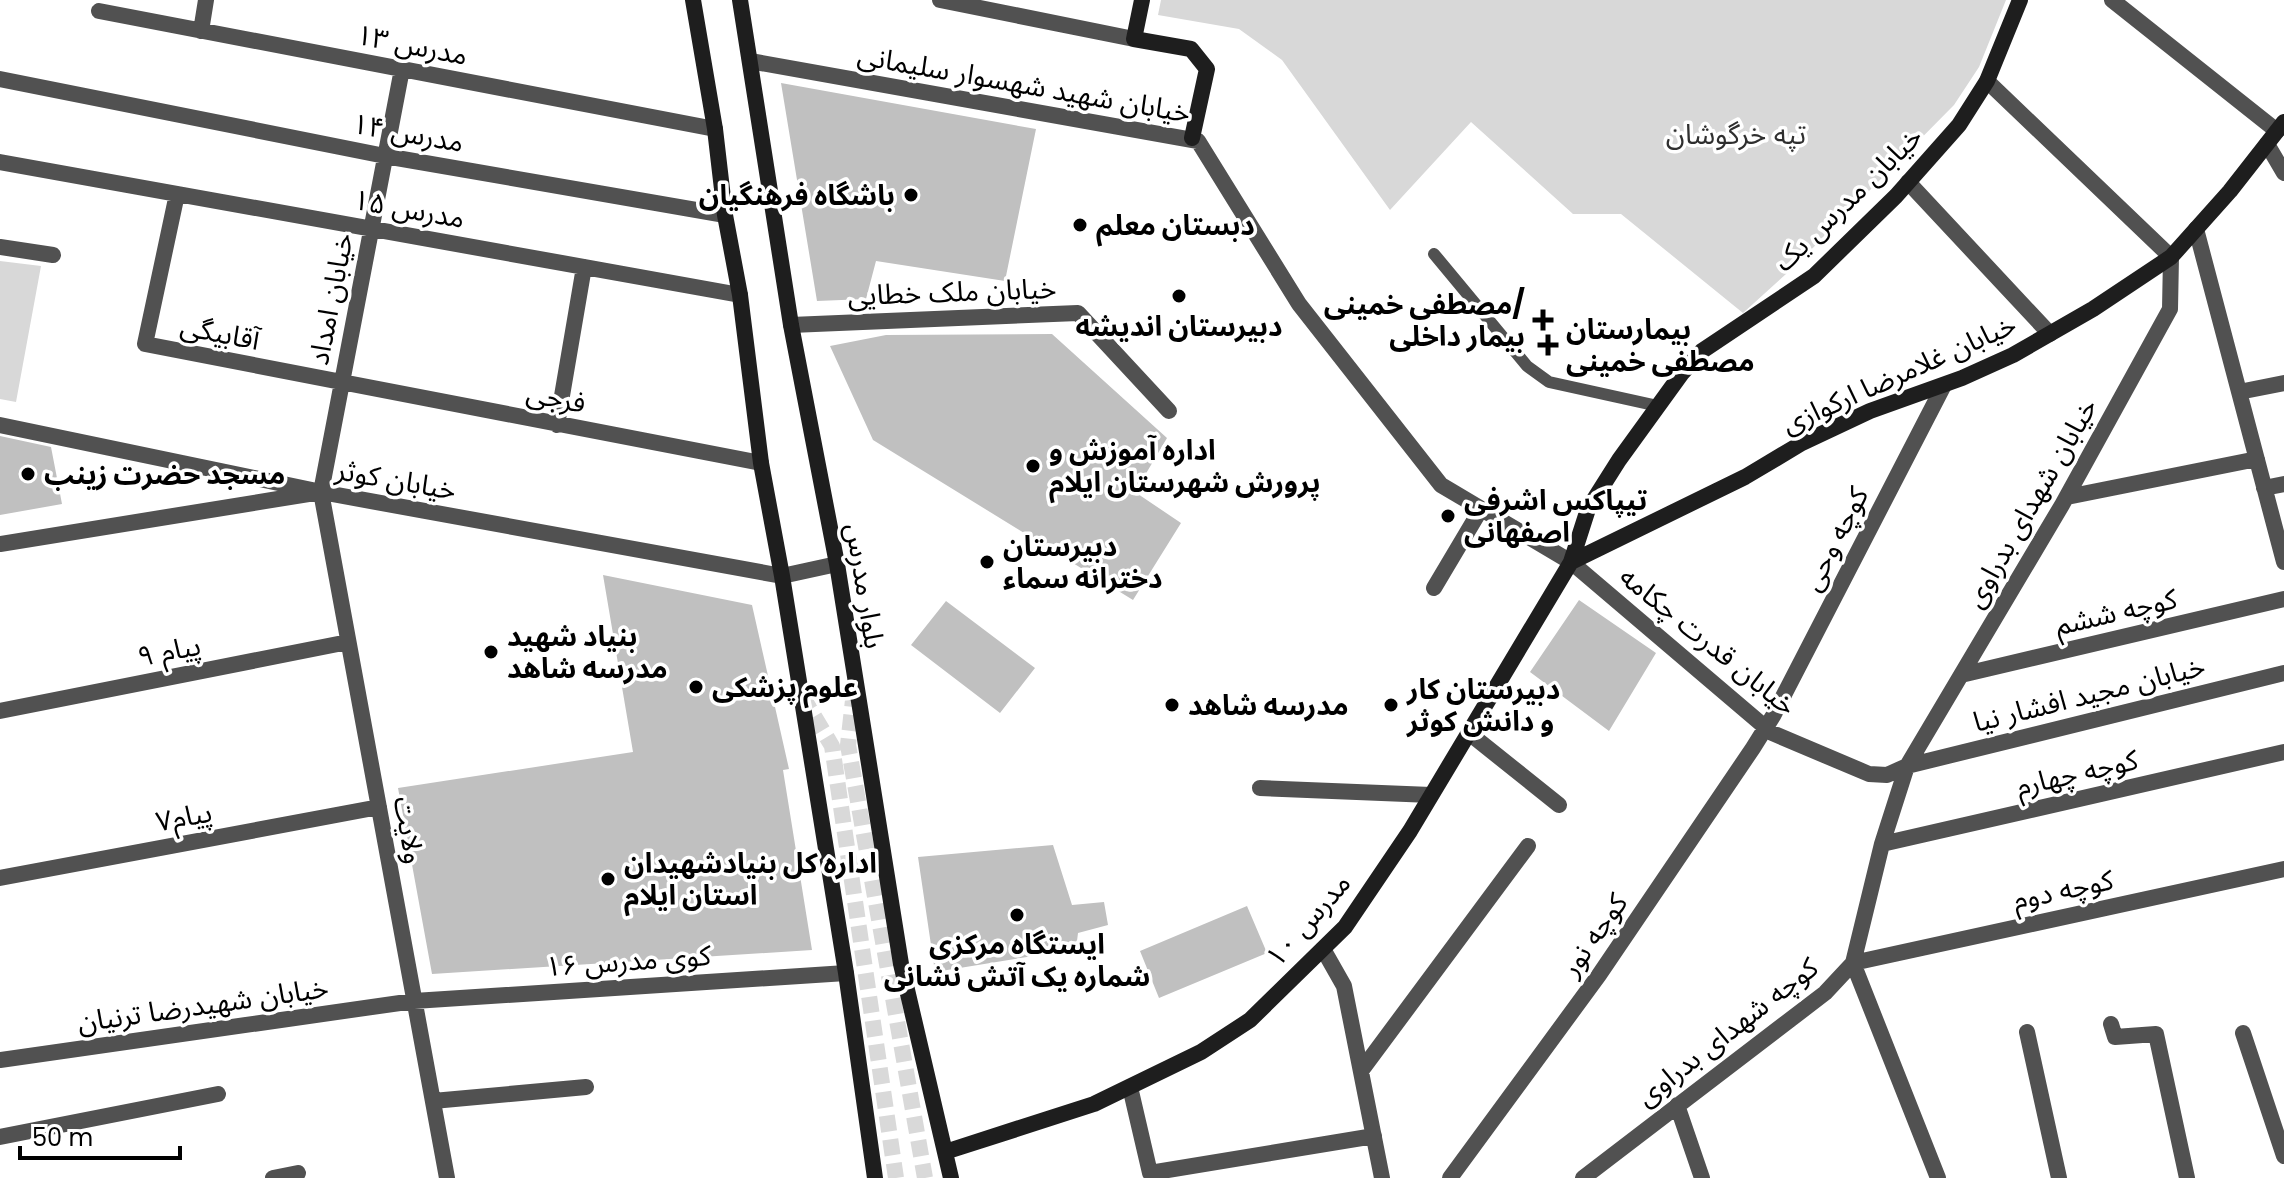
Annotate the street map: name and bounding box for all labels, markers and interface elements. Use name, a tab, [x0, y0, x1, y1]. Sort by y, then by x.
street label: مدرس ۱۳	[353, 15, 471, 75]
street label: خیابان شهید شهسوار سلیمانی	[855, 36, 1193, 132]
street label: مدرس ۱۴	[349, 104, 467, 162]
park label: تپه خرگوشان	[1666, 115, 1806, 154]
street label: خیابان مدرس یک	[1765, 118, 1931, 280]
place label: باشگاه فرهنگیان	[699, 176, 895, 215]
street label: مدرس ۱۵	[350, 180, 468, 238]
marker: باشگاه فرهنگیان	[902, 186, 920, 204]
place label: دبستان معلم	[1096, 206, 1255, 247]
marker: دبستان معلم	[1071, 216, 1089, 234]
street label: خیابان امداد	[299, 230, 363, 368]
street label: خیابان ملک خطایی	[847, 269, 1057, 315]
place label: مصطفی خمینی/ بیمار داخلی	[1324, 285, 1525, 356]
marker: دبیرستان اندیشه	[1170, 287, 1188, 305]
street label: خیابان غلامرضا ارکوازی	[1776, 305, 2022, 443]
street label: آقابیگی	[177, 306, 265, 360]
place label: دبیرستان اندیشه	[1076, 307, 1282, 346]
marker: مصطفی خمینی/ بیمار داخلی	[1532, 309, 1554, 331]
place label: بیمارستان مصطفی خمینی	[1566, 310, 1755, 381]
marker: بیمارستان مصطفی خمینی	[1537, 334, 1559, 356]
street label: فرجی	[523, 373, 589, 423]
street label: خیابان شهدای بدراوی	[1955, 391, 2107, 615]
place label: اداره آموزش و پرورش شهرستان ایلام	[1049, 431, 1321, 504]
street label: خیابان کوثر	[332, 450, 459, 510]
place label: مسجد حضرت زینب	[44, 455, 285, 494]
marker: اداره آموزش و پرورش شهرستان ایلام	[1024, 457, 1042, 475]
marker: مسجد حضرت زینب	[19, 465, 37, 483]
street label: کوچه وحی	[1792, 480, 1878, 598]
place label: تیپاکس اشرفی اصفهانی	[1464, 481, 1647, 552]
marker: تیپاکس اشرفی اصفهانی	[1439, 507, 1457, 525]
street label: بلوار مدرس	[836, 521, 894, 651]
place label: دبیرستان دخترانه سماء	[1003, 527, 1163, 598]
marker: دبیرستان دخترانه سماء	[978, 553, 996, 571]
street label: خیابان قدرت چکامه	[1611, 557, 1805, 725]
street label: کوچه ششم	[2051, 579, 2182, 647]
place label: بنیاد شهید مدرسه شاهد	[507, 617, 667, 688]
street label: پیام ۹	[134, 626, 204, 677]
marker: بنیاد شهید مدرسه شاهد	[482, 643, 500, 661]
street label: خیابان مجید افشار نیا	[1969, 646, 2209, 742]
place label: علوم پزشکی	[712, 668, 858, 709]
place label: دبیرستان کار و دانش کوثر	[1406, 670, 1560, 741]
marker: علوم پزشکی	[687, 678, 705, 696]
place label: مدرسه شاهد	[1188, 686, 1348, 725]
marker: مدرسه شاهد	[1163, 696, 1181, 714]
marker: دبیرستان کار و دانش کوثر	[1382, 696, 1400, 714]
street label: کوچه چهارم	[2012, 740, 2142, 807]
street label: پیام۷	[153, 792, 216, 843]
street label: ولایت	[384, 793, 434, 867]
place label: اداره کل بنیادشهیدان استان ایلام	[624, 844, 877, 917]
street label: کوچه دوم	[2009, 860, 2117, 921]
street label: مدرس ۱۰	[1256, 865, 1360, 975]
marker: اداره کل بنیادشهیدان استان ایلام	[599, 870, 617, 888]
street label: کوچه نور	[1551, 885, 1637, 985]
marker: ایستگاه مرکزی شماره یک آتش نشانی	[1008, 906, 1026, 924]
place label: ایستگاه مرکزی شماره یک آتش نشانی	[884, 925, 1150, 996]
street label: کوی مدرس ۱۶	[544, 936, 713, 986]
street label: کوچه شهدای بدراوی	[1628, 948, 1827, 1115]
street label: خیابان شهیدرضا ترنیان	[75, 968, 331, 1042]
scale bar	[20, 1110, 180, 1160]
text: 50 m	[32, 1121, 93, 1154]

